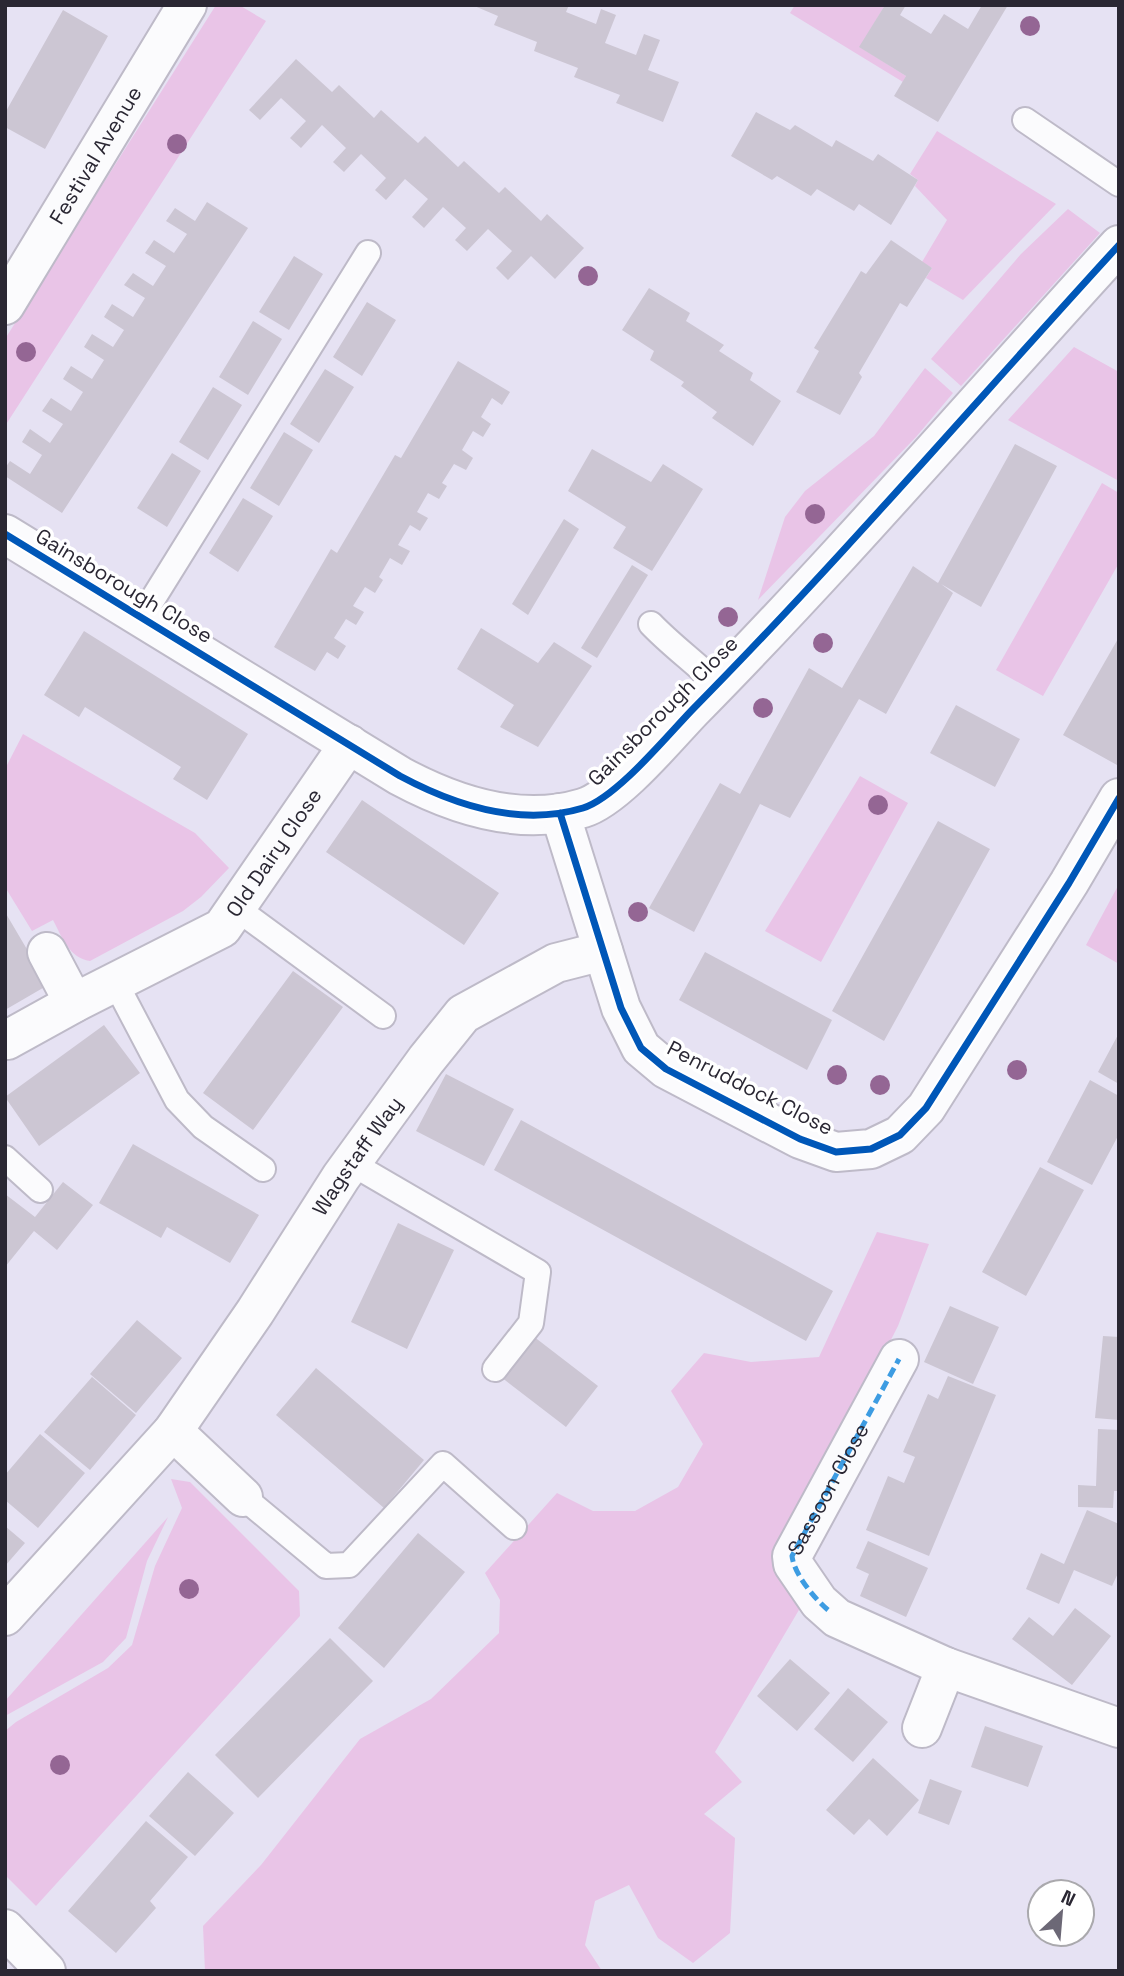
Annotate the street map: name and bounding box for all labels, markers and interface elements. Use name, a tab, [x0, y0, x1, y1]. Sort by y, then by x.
street label: Festival Avenue	[43, 81, 148, 229]
street label: Gainsborough Close	[31, 522, 218, 649]
street label: Gainsborough Close	[582, 630, 744, 792]
street label: Old Dairy Close	[220, 783, 327, 922]
street label: Penruddock Close	[663, 1034, 838, 1141]
street label: Wagstaff Way	[306, 1091, 408, 1220]
street label: Sassoon Close	[781, 1418, 875, 1560]
north arrow	[1026, 1878, 1096, 1948]
text: N	[1057, 1884, 1079, 1912]

